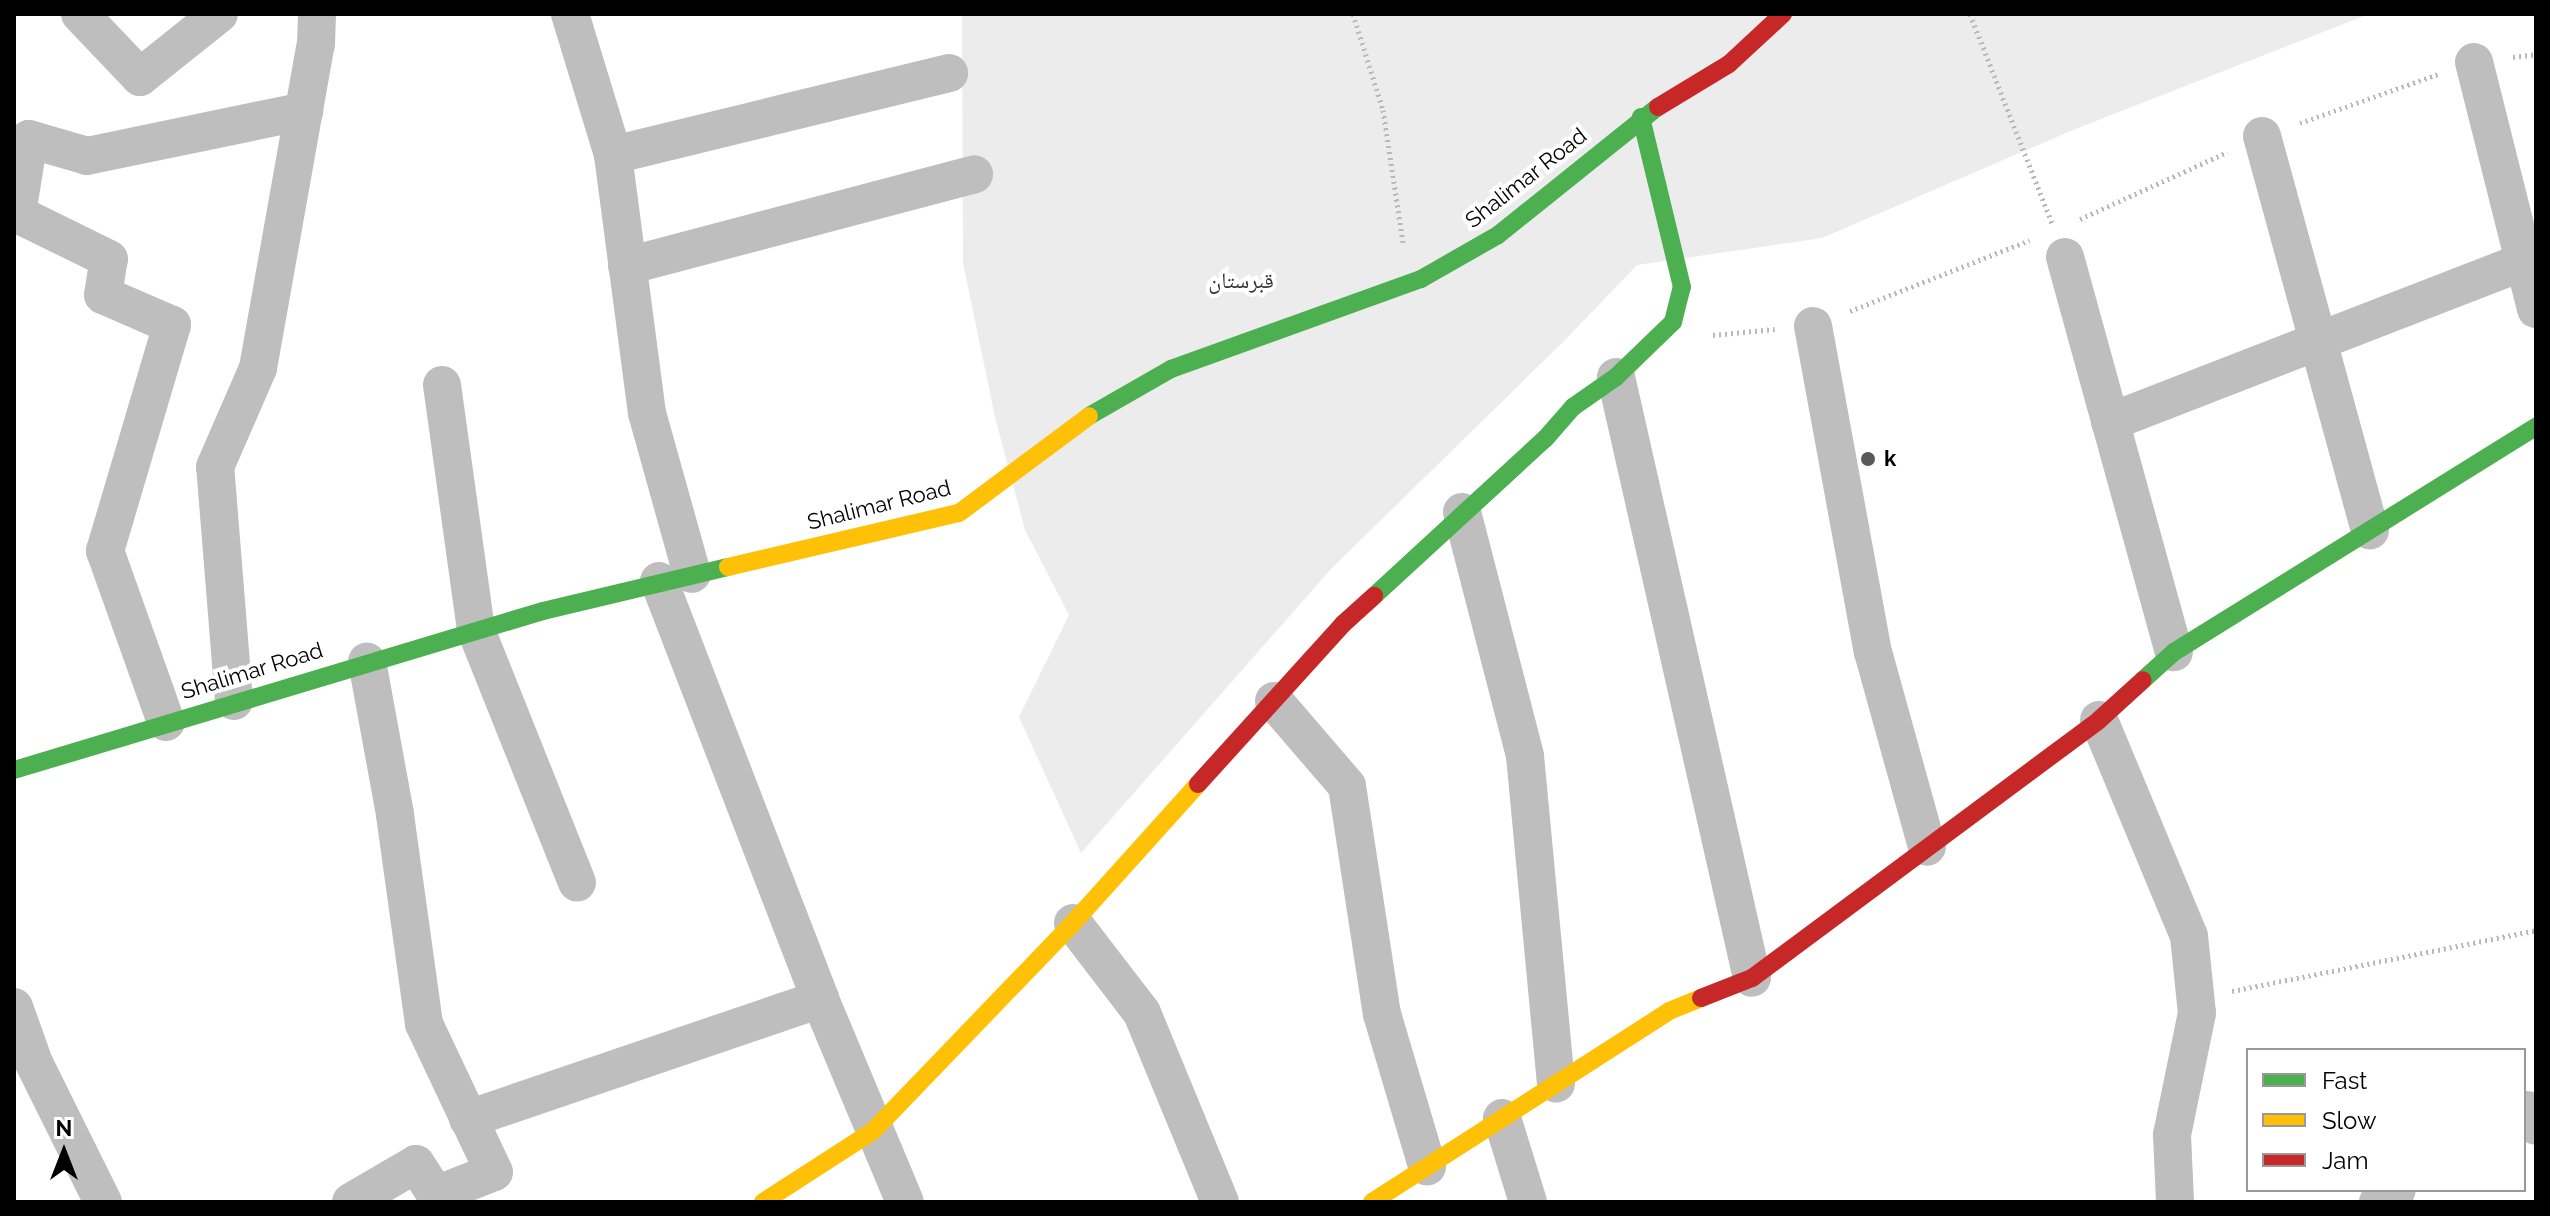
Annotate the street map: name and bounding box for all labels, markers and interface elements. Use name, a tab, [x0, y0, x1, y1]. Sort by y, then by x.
street label: Shalimar Road	[1460, 122, 1592, 234]
park label: قبرستان	[1208, 268, 1274, 294]
place label: k	[1884, 446, 1896, 472]
marker: k	[1859, 450, 1877, 468]
street label: Shalimar Road	[804, 474, 954, 536]
street label: Shalimar Road	[178, 637, 326, 705]
legend	[2246, 1048, 2526, 1192]
text: Fast	[2322, 1066, 2367, 1095]
text: Slow	[2322, 1106, 2376, 1135]
north arrow	[24, 1112, 104, 1192]
text: N	[56, 1115, 72, 1141]
text: Jam	[2322, 1146, 2368, 1175]

